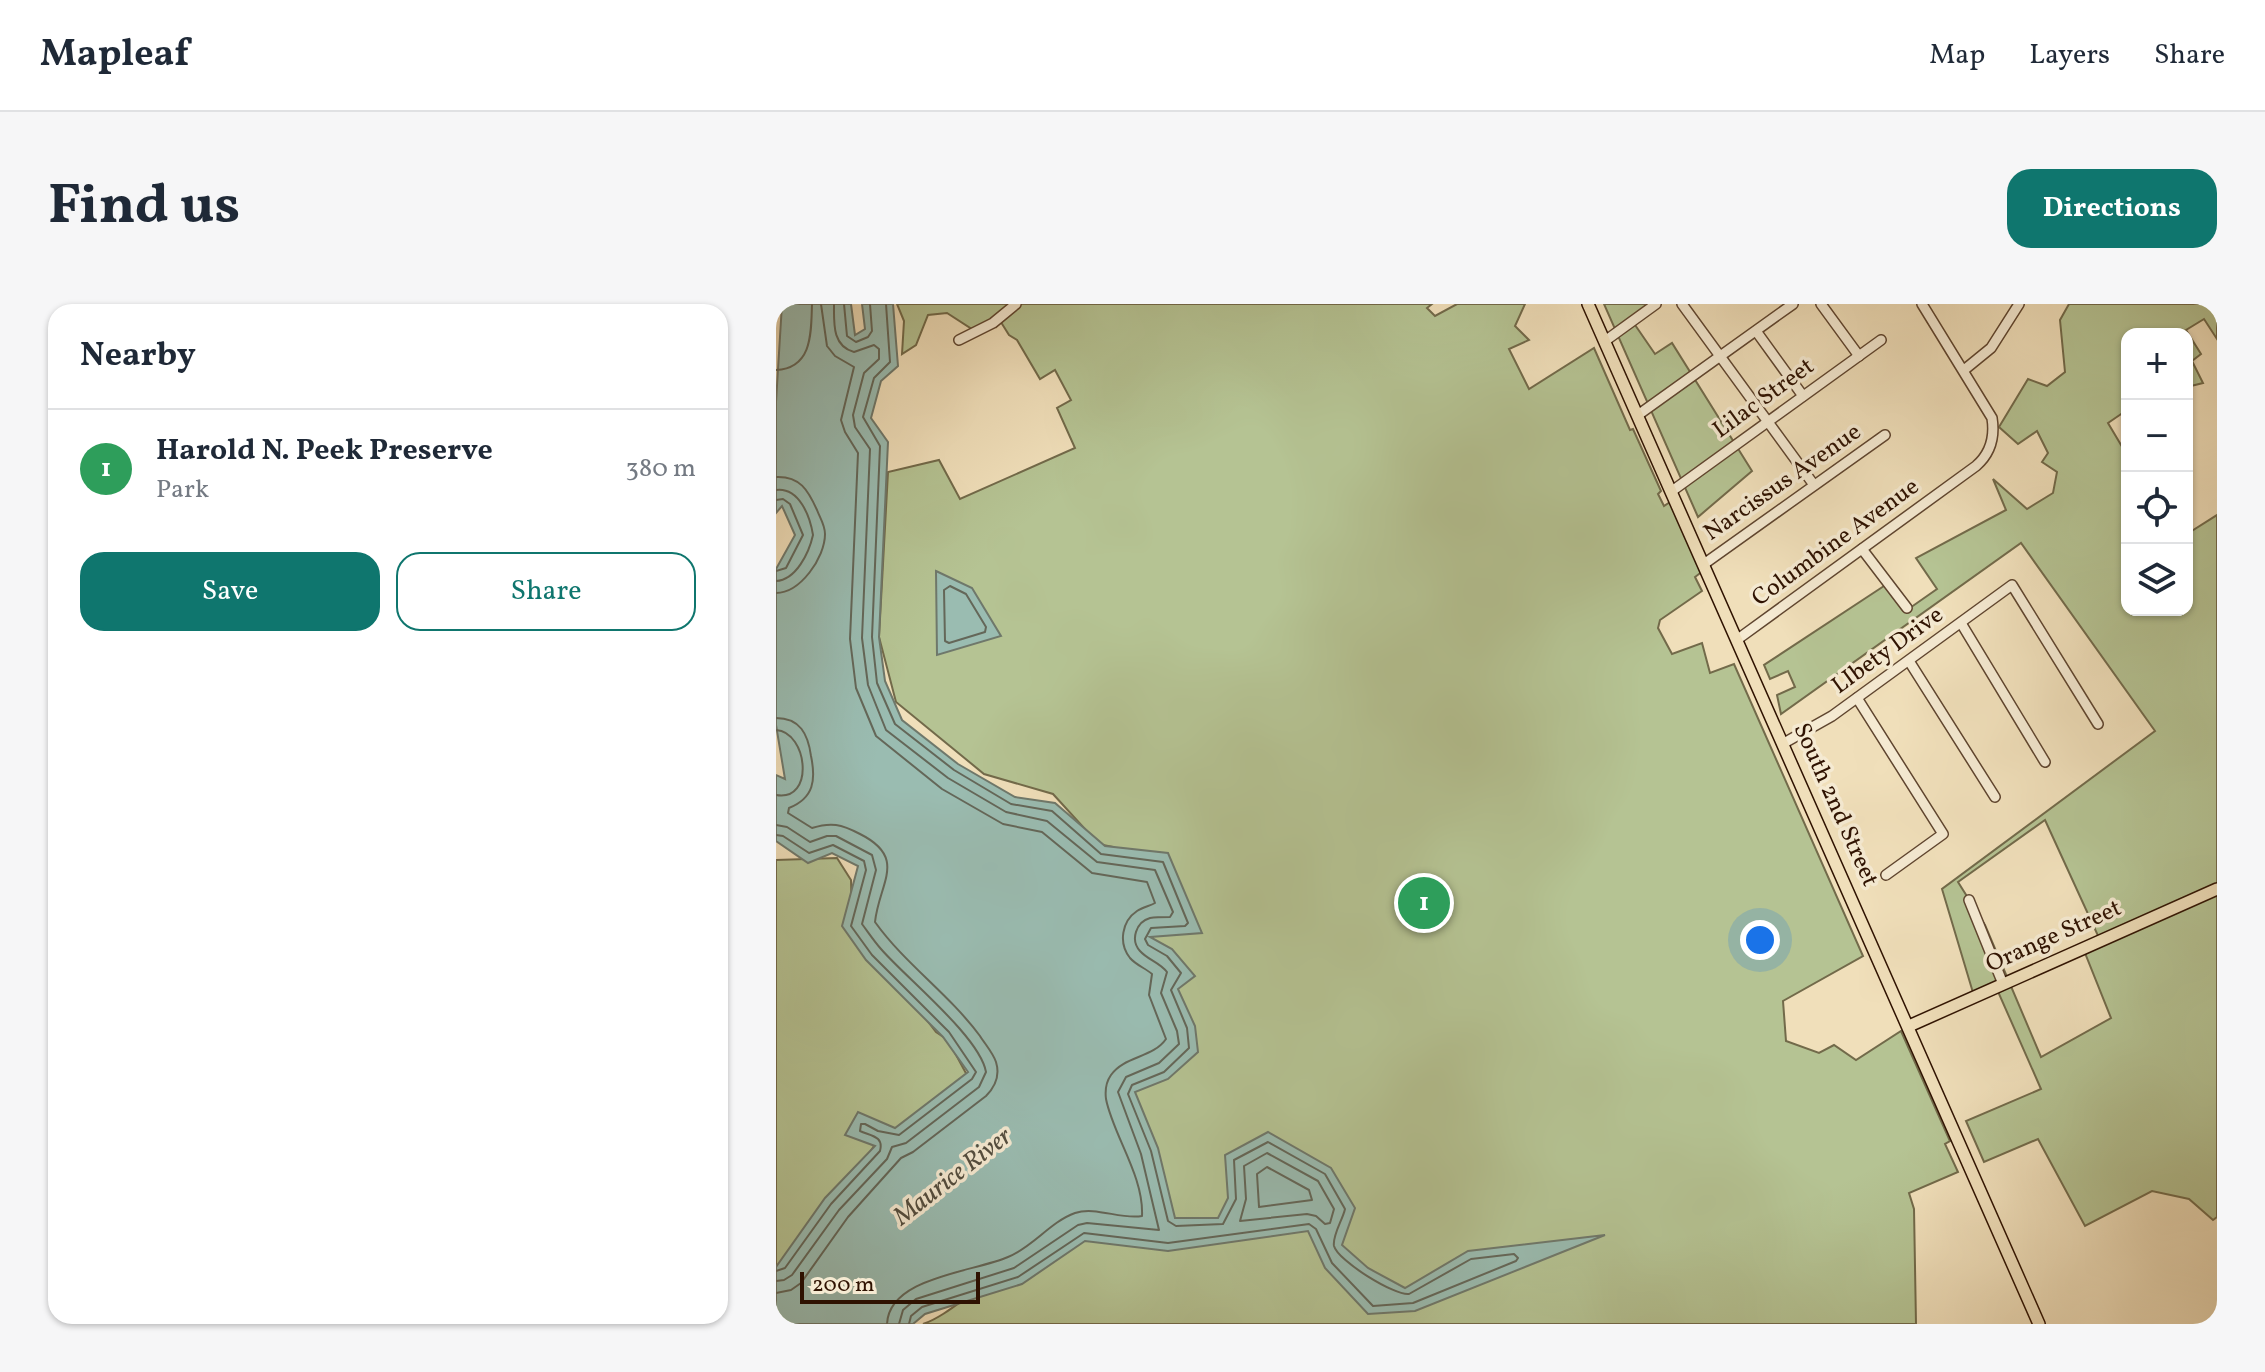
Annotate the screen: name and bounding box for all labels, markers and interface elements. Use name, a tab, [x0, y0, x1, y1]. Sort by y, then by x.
text: Mapleaf	[40, 29, 189, 82]
text: Map	[1929, 36, 1985, 75]
text: Layers	[2029, 36, 2110, 75]
text: Share	[2154, 36, 2225, 75]
text: Find us	[48, 169, 240, 247]
button: Directions	[2007, 169, 2217, 248]
map controls	[2121, 328, 2193, 616]
button: +	[2121, 328, 2193, 400]
text: Nearby	[80, 333, 196, 380]
street label: Lilac Street	[1706, 350, 1822, 448]
button: −	[2121, 400, 2193, 472]
street label: Narcissus Avenue	[1697, 416, 1869, 550]
text: Harold N. Peek Preserve	[156, 430, 493, 472]
text: 1	[101, 451, 111, 487]
text: 380 m	[626, 451, 696, 487]
street label: Columbine Avenue	[1745, 471, 1927, 615]
text: Park	[156, 472, 209, 508]
button: locate	[2121, 472, 2193, 544]
button: layers	[2121, 544, 2193, 616]
button: Save	[80, 552, 380, 631]
button: Share	[396, 552, 696, 631]
street label: LIbety Drive	[1825, 599, 1951, 703]
street label: South 2nd Street	[1784, 718, 1886, 892]
pin: 1	[1398, 873, 1450, 933]
street label: Orange Street	[1981, 892, 2127, 982]
your location	[1740, 920, 1780, 960]
water label: Maurice River	[885, 1119, 1020, 1235]
scale bar	[800, 1268, 980, 1304]
text: 200 m	[812, 1270, 874, 1301]

